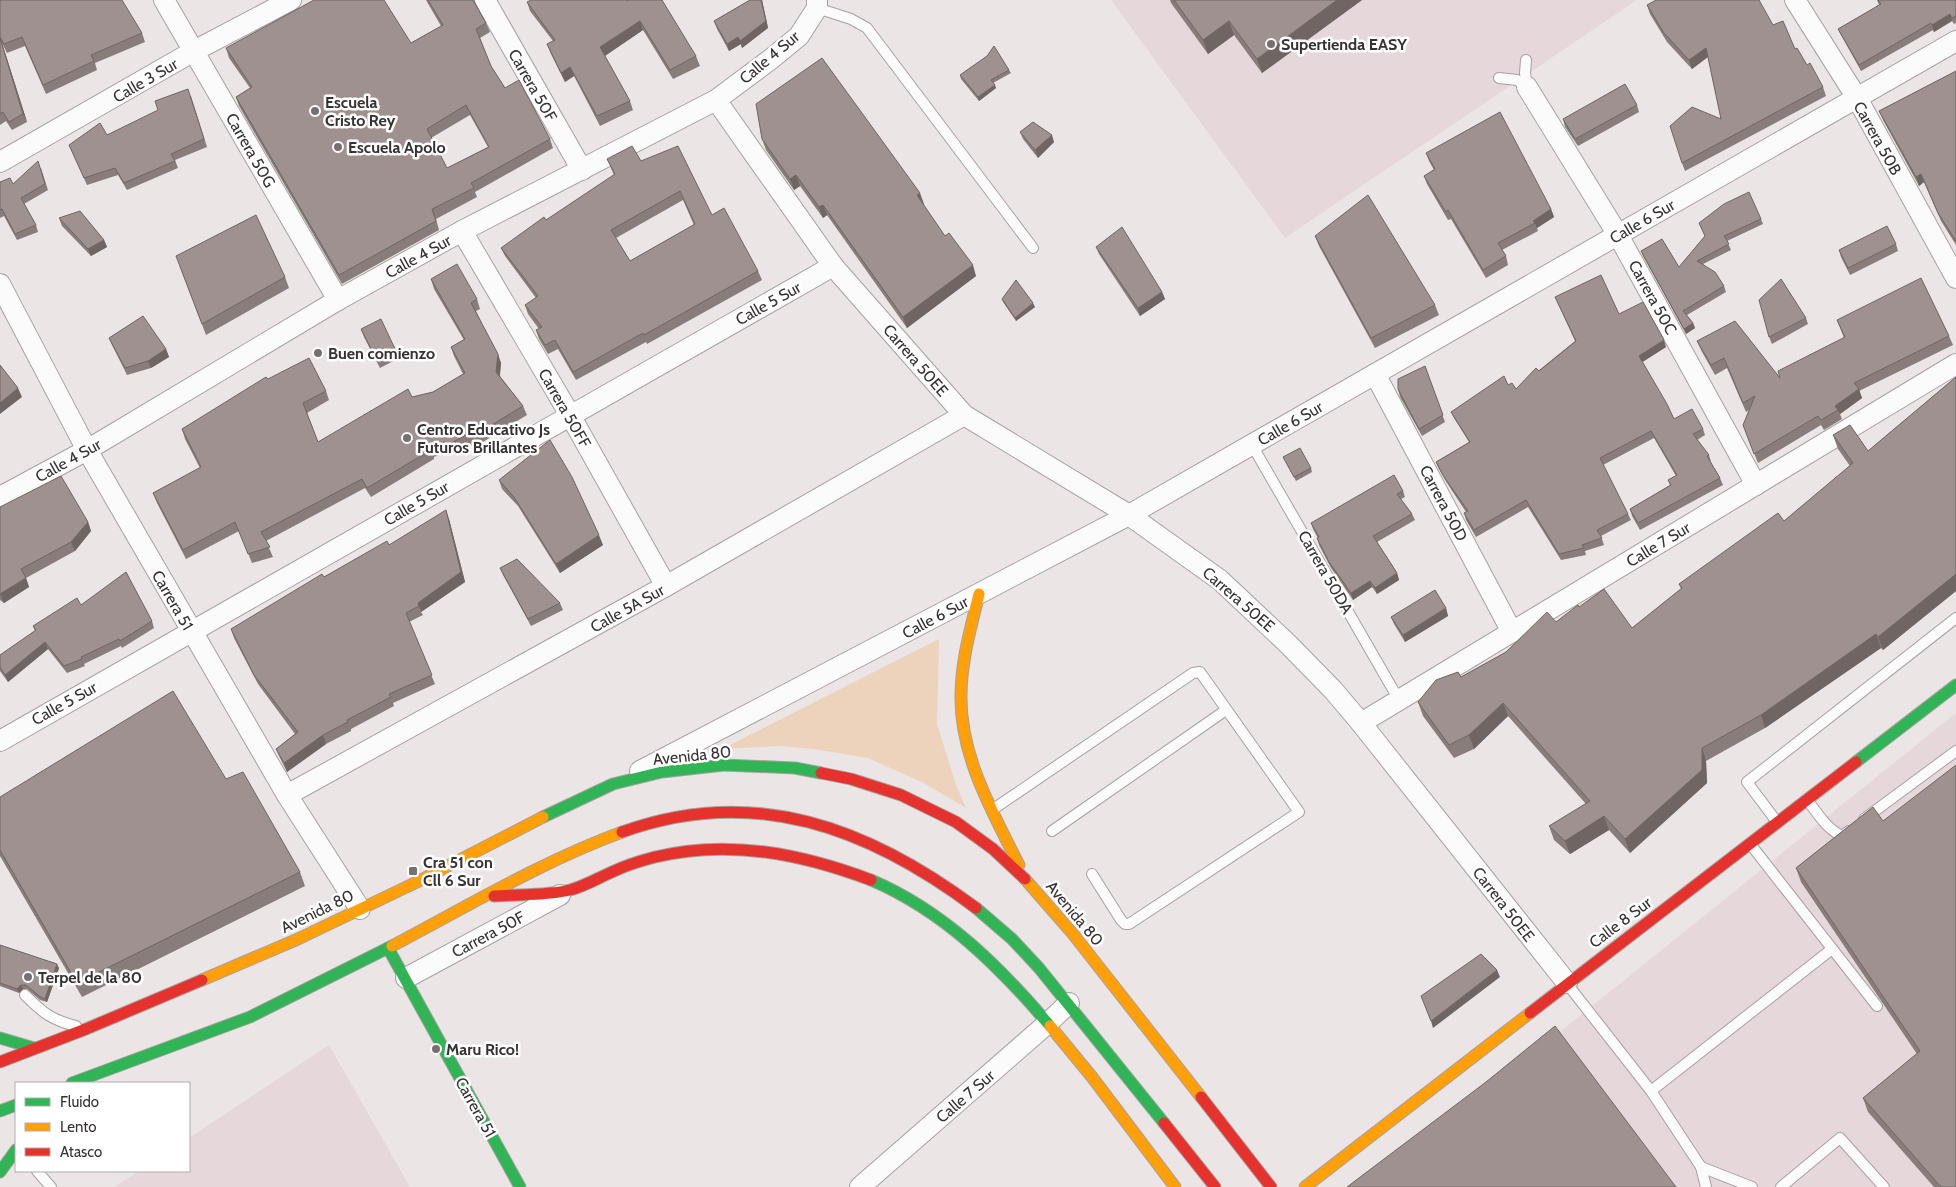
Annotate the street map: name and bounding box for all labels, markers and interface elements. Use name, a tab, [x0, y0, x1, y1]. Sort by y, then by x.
street label: Calle 4 Sur	[736, 26, 804, 88]
place label: Supertienda EASY	[1281, 35, 1407, 54]
marker: Supertienda EASY	[1265, 38, 1277, 50]
street label: Carrera 50F	[504, 46, 561, 125]
street label: Calle 3 Sur	[109, 54, 182, 107]
place label: Escuela Cristo Rey	[325, 93, 396, 130]
street label: Carrera 50B	[1850, 98, 1906, 179]
marker: Escuela Cristo Rey	[309, 105, 321, 117]
street label: Carrera 50G	[222, 110, 279, 191]
place label: Escuela Apolo	[348, 138, 446, 157]
marker: Escuela Apolo	[332, 141, 344, 153]
street label: Calle 6 Sur	[1606, 195, 1679, 248]
street label: Calle 4 Sur	[382, 230, 455, 282]
street label: Carrera 50C	[1624, 257, 1681, 338]
street label: Calle 5 Sur	[732, 277, 805, 329]
street label: Carrera 50EE	[879, 320, 952, 400]
place label: Buen comienzo	[328, 344, 435, 363]
marker: Buen comienzo	[312, 347, 324, 359]
street label: Carrera 50FF	[534, 365, 595, 452]
street label: Calle 6 Sur	[1254, 397, 1327, 450]
place label: Centro Educativo Js Futuros Brillantes	[417, 420, 550, 457]
marker: Centro Educativo Js Futuros Brillantes	[401, 432, 413, 444]
street label: Calle 4 Sur	[32, 434, 105, 486]
street label: Carrera 50D	[1416, 462, 1472, 544]
street label: Calle 5 Sur	[380, 477, 453, 530]
street label: Calle 7 Sur	[1623, 517, 1694, 571]
street label: Carrera 50DA	[1294, 527, 1357, 617]
street label: Carrera 50EE	[1199, 563, 1279, 636]
street label: Carrera 51	[148, 567, 197, 633]
street label: Calle 5A Sur	[587, 580, 668, 637]
street label: Calle 6 Sur	[899, 592, 972, 643]
street label: Calle 5 Sur	[28, 677, 101, 729]
street label: Avenida 80	[652, 742, 732, 769]
place label: Cra 51 con Cll 6 Sur	[423, 853, 493, 890]
street label: Carrera 50EE	[1469, 863, 1539, 945]
marker: Cra 51 con Cll 6 Sur	[407, 865, 419, 877]
street label: Avenida 80	[1042, 877, 1107, 950]
street label: Avenida 80	[278, 886, 357, 937]
street label: Calle 8 Sur	[1586, 892, 1656, 952]
street label: Carrera 50F	[448, 907, 529, 962]
place label: Terpel de la 80	[38, 968, 142, 987]
marker: Terpel de la 80	[22, 971, 34, 983]
place label: Maru Rico!	[446, 1040, 519, 1059]
marker: Maru Rico!	[430, 1043, 442, 1055]
street label: Calle 7 Sur	[932, 1065, 999, 1127]
street label: Carrera 51	[451, 1074, 500, 1141]
legend	[15, 1082, 190, 1172]
text: Fluido	[60, 1093, 99, 1111]
text: Lento	[60, 1118, 97, 1136]
text: Atasco	[60, 1143, 102, 1161]

